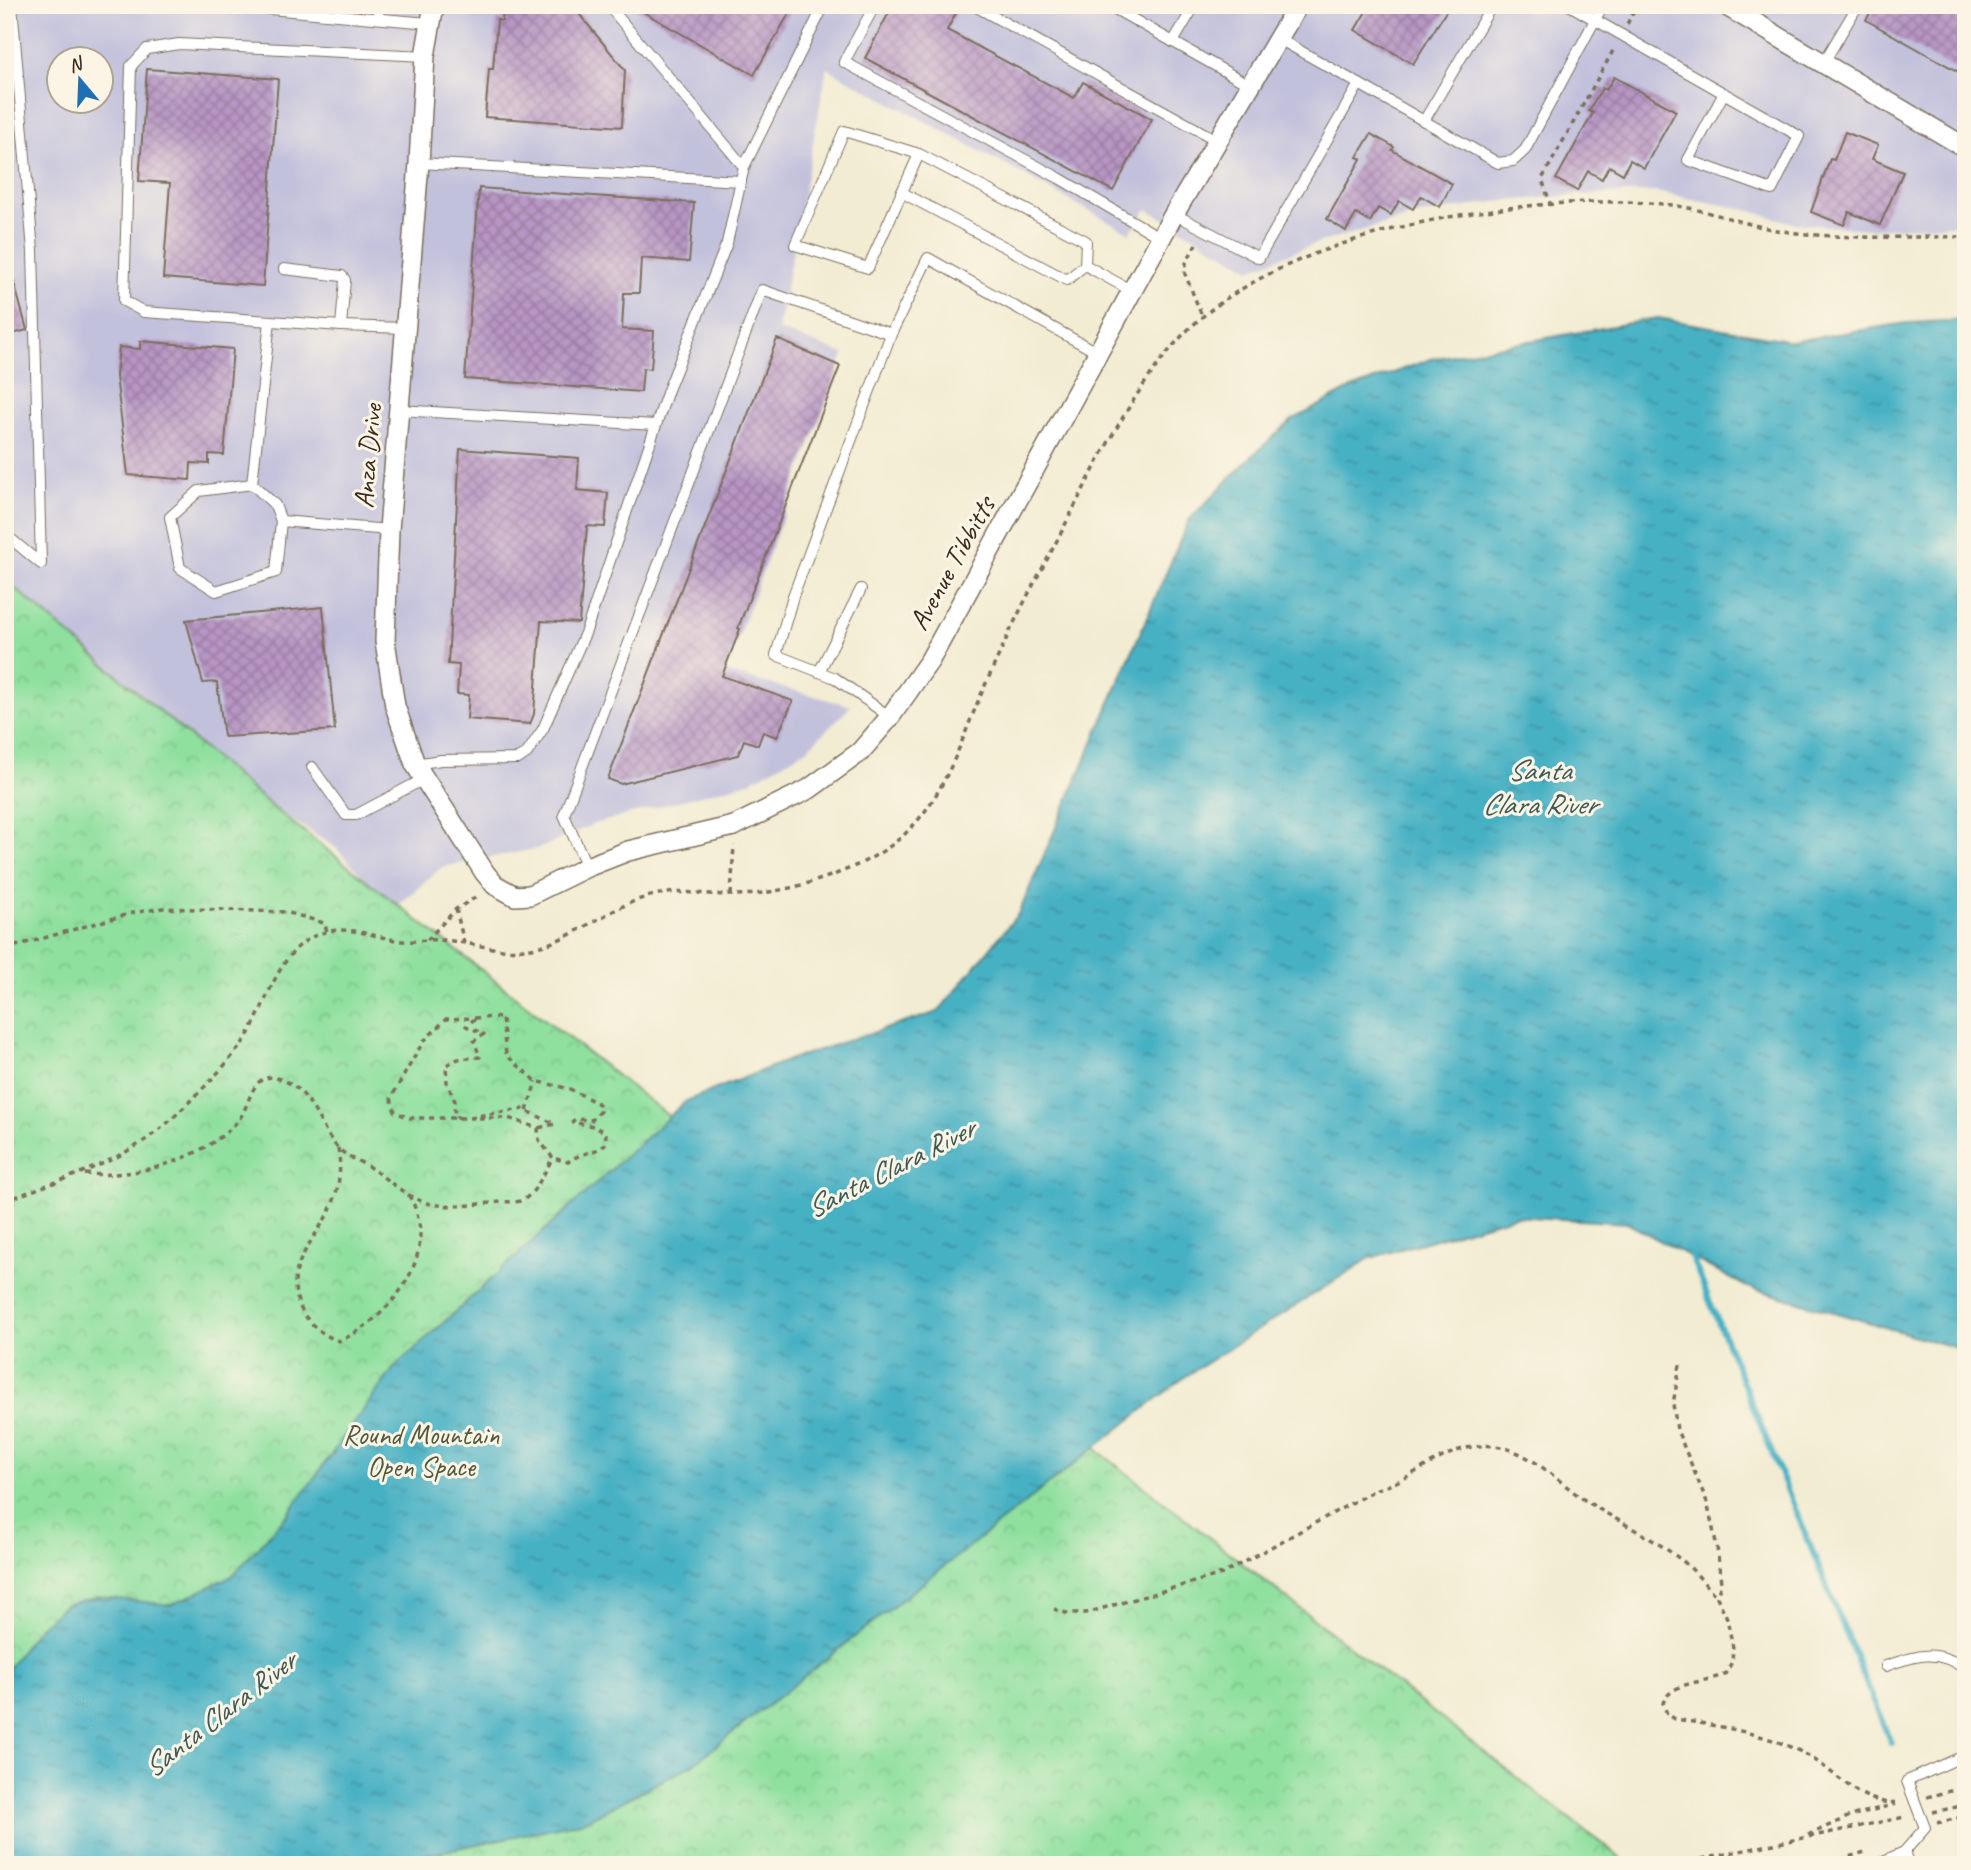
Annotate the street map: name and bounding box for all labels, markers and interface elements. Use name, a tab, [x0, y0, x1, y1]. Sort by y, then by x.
north arrow	[46, 46, 116, 116]
text: N	[65, 51, 87, 78]
street label: Anza Drive	[346, 401, 390, 509]
street label: Avenue Tibbitts	[901, 488, 1004, 636]
water label: Santa Clara River	[1482, 751, 1601, 823]
water label: Santa Clara River	[799, 1107, 985, 1227]
park label: Round Mountain Open Space	[343, 1417, 500, 1484]
water label: Santa Clara River	[135, 1639, 307, 1786]

